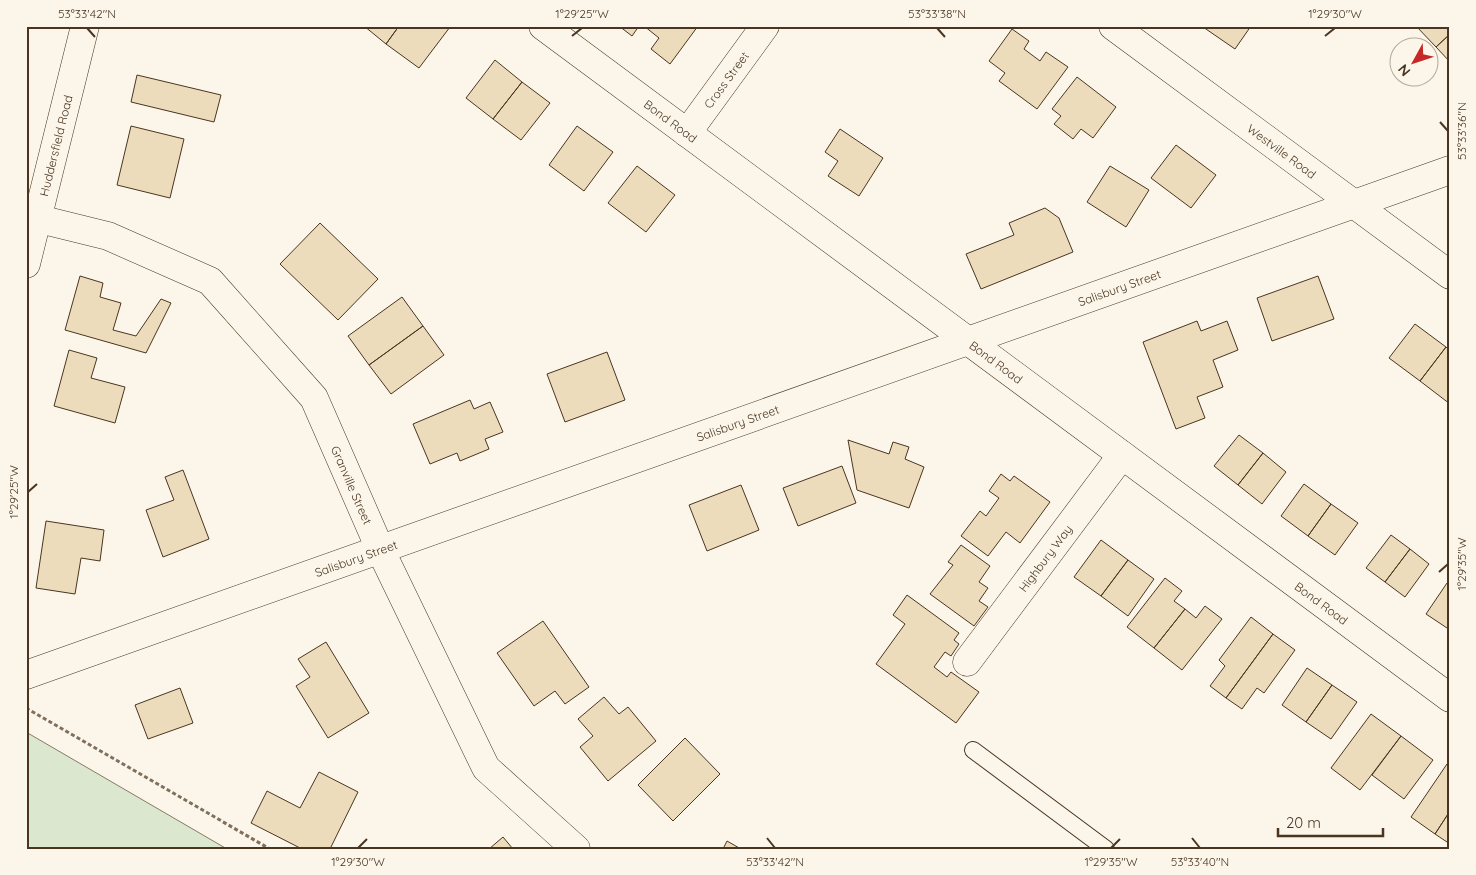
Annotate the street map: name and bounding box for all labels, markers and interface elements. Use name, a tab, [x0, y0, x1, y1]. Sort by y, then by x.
text: 53°33'42"N	[58, 6, 116, 21]
text: 1°29'25"W	[555, 6, 609, 21]
text: 53°33'38"N	[908, 6, 966, 21]
text: 1°29'30"W	[1308, 6, 1362, 21]
north arrow	[1388, 38, 1438, 88]
street label: Cross Street	[700, 48, 752, 111]
text: N	[1394, 61, 1414, 80]
street label: Huddersfield Road	[36, 93, 75, 198]
street label: Bond Road	[641, 96, 700, 145]
text: 53°33'36"N	[1454, 102, 1469, 160]
street label: Westville Road	[1244, 120, 1319, 181]
street label: Salisbury Street	[1076, 266, 1163, 309]
street label: Bond Road	[967, 337, 1026, 386]
street label: Salisbury Street	[694, 401, 781, 444]
street label: Granville Street	[328, 443, 376, 527]
text: 1°29'25"W	[6, 465, 21, 519]
street label: Highbury Way	[1015, 521, 1075, 594]
street label: Salisbury Street	[313, 536, 399, 580]
text: 1°29'35"W	[1454, 537, 1469, 591]
street label: Bond Road	[1292, 578, 1351, 627]
scale bar	[1278, 805, 1384, 837]
text: 20 m	[1286, 813, 1321, 832]
text: 1°29'30"W	[331, 854, 385, 869]
text: 53°33'42"N	[746, 854, 804, 869]
text: 1°29'35"W	[1084, 854, 1138, 869]
text: 53°33'40"N	[1171, 854, 1229, 869]

